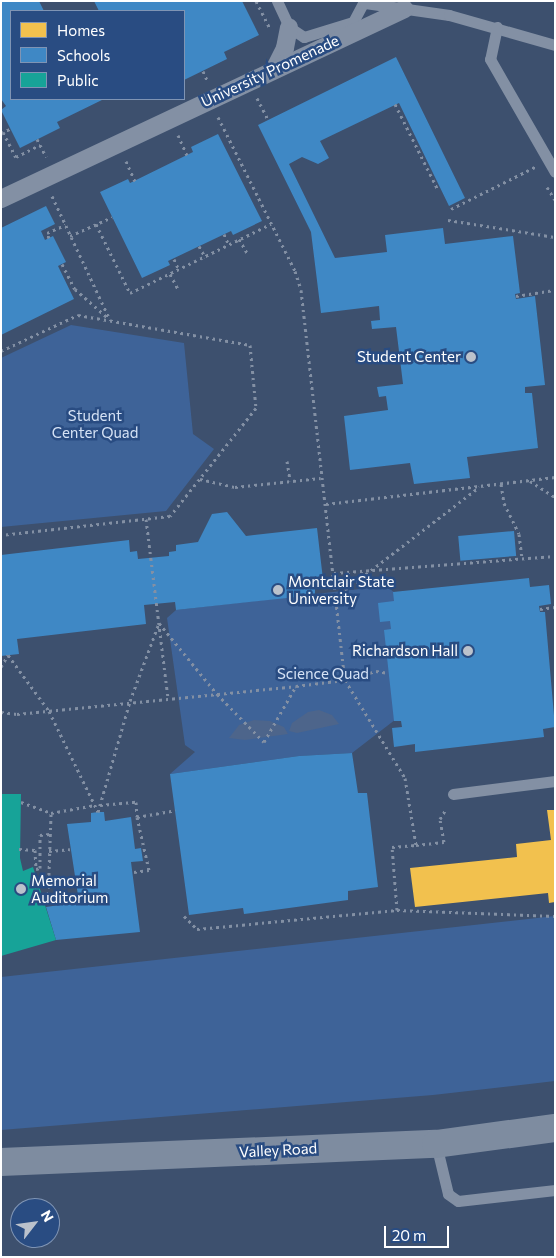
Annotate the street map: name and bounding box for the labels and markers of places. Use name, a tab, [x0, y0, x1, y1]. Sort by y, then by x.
place label: Student Center	[357, 348, 461, 366]
marker: Student Center	[465, 351, 477, 363]
place label: Montclair State University	[288, 572, 394, 607]
marker: Montclair State University	[272, 584, 284, 596]
place label: Richardson Hall	[352, 642, 458, 660]
marker: Richardson Hall	[462, 645, 474, 657]
place label: Memorial Auditorium	[31, 871, 108, 906]
marker: Memorial Auditorium	[15, 883, 27, 895]

